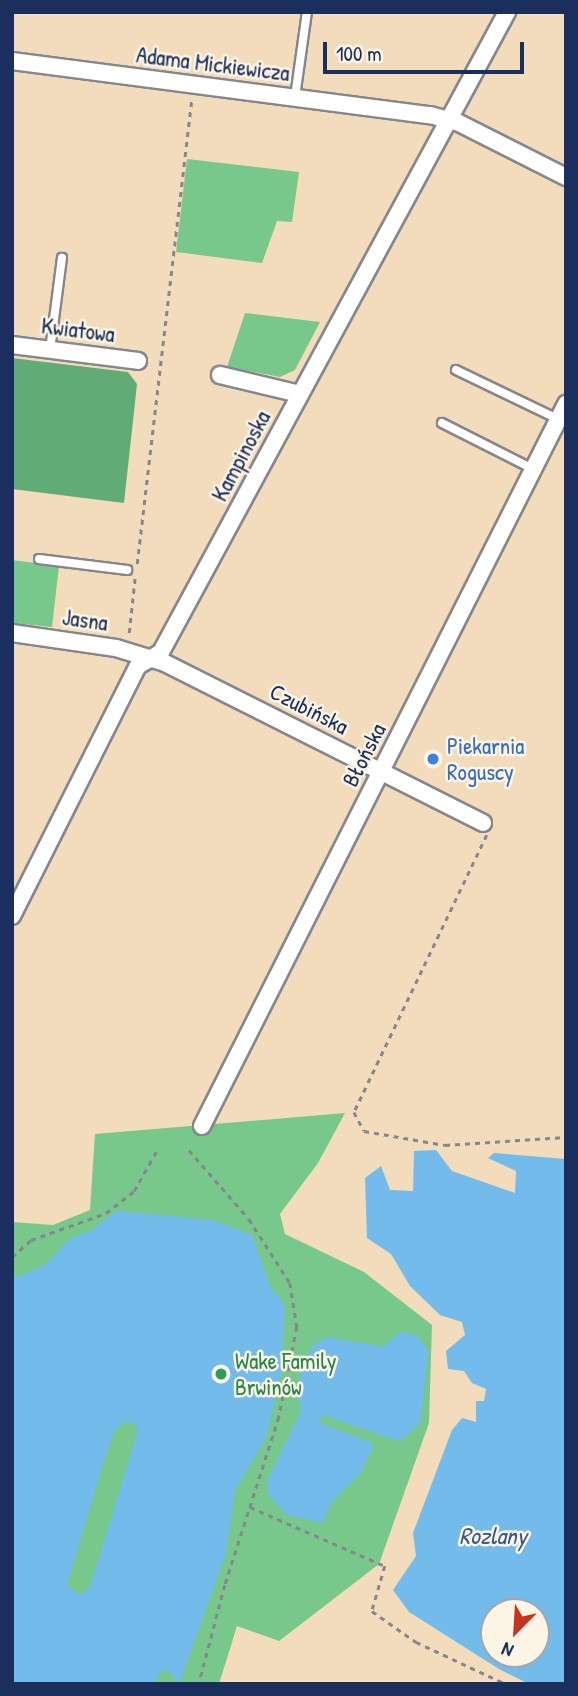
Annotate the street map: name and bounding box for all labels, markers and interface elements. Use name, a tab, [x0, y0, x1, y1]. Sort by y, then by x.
scale bar	[326, 28, 527, 72]
text: 100 m	[336, 39, 382, 68]
street label: Adama Mickiewicza	[135, 41, 291, 87]
street label: Kwiatowa	[40, 312, 116, 348]
street label: Kampinoska	[206, 406, 276, 506]
street label: Jasna	[60, 603, 110, 637]
street label: Czubińska	[265, 678, 353, 740]
street label: Błońska	[336, 719, 392, 791]
place label: Piekarnia Roguscy	[447, 732, 524, 786]
marker: Piekarnia Roguscy	[425, 751, 441, 767]
place label: Wake Family Brwinów	[235, 1347, 336, 1401]
marker: Wake Family Brwinów	[213, 1366, 229, 1382]
water label: Rozlany	[459, 1522, 527, 1550]
north arrow	[480, 1598, 550, 1668]
text: N	[497, 1636, 517, 1664]

